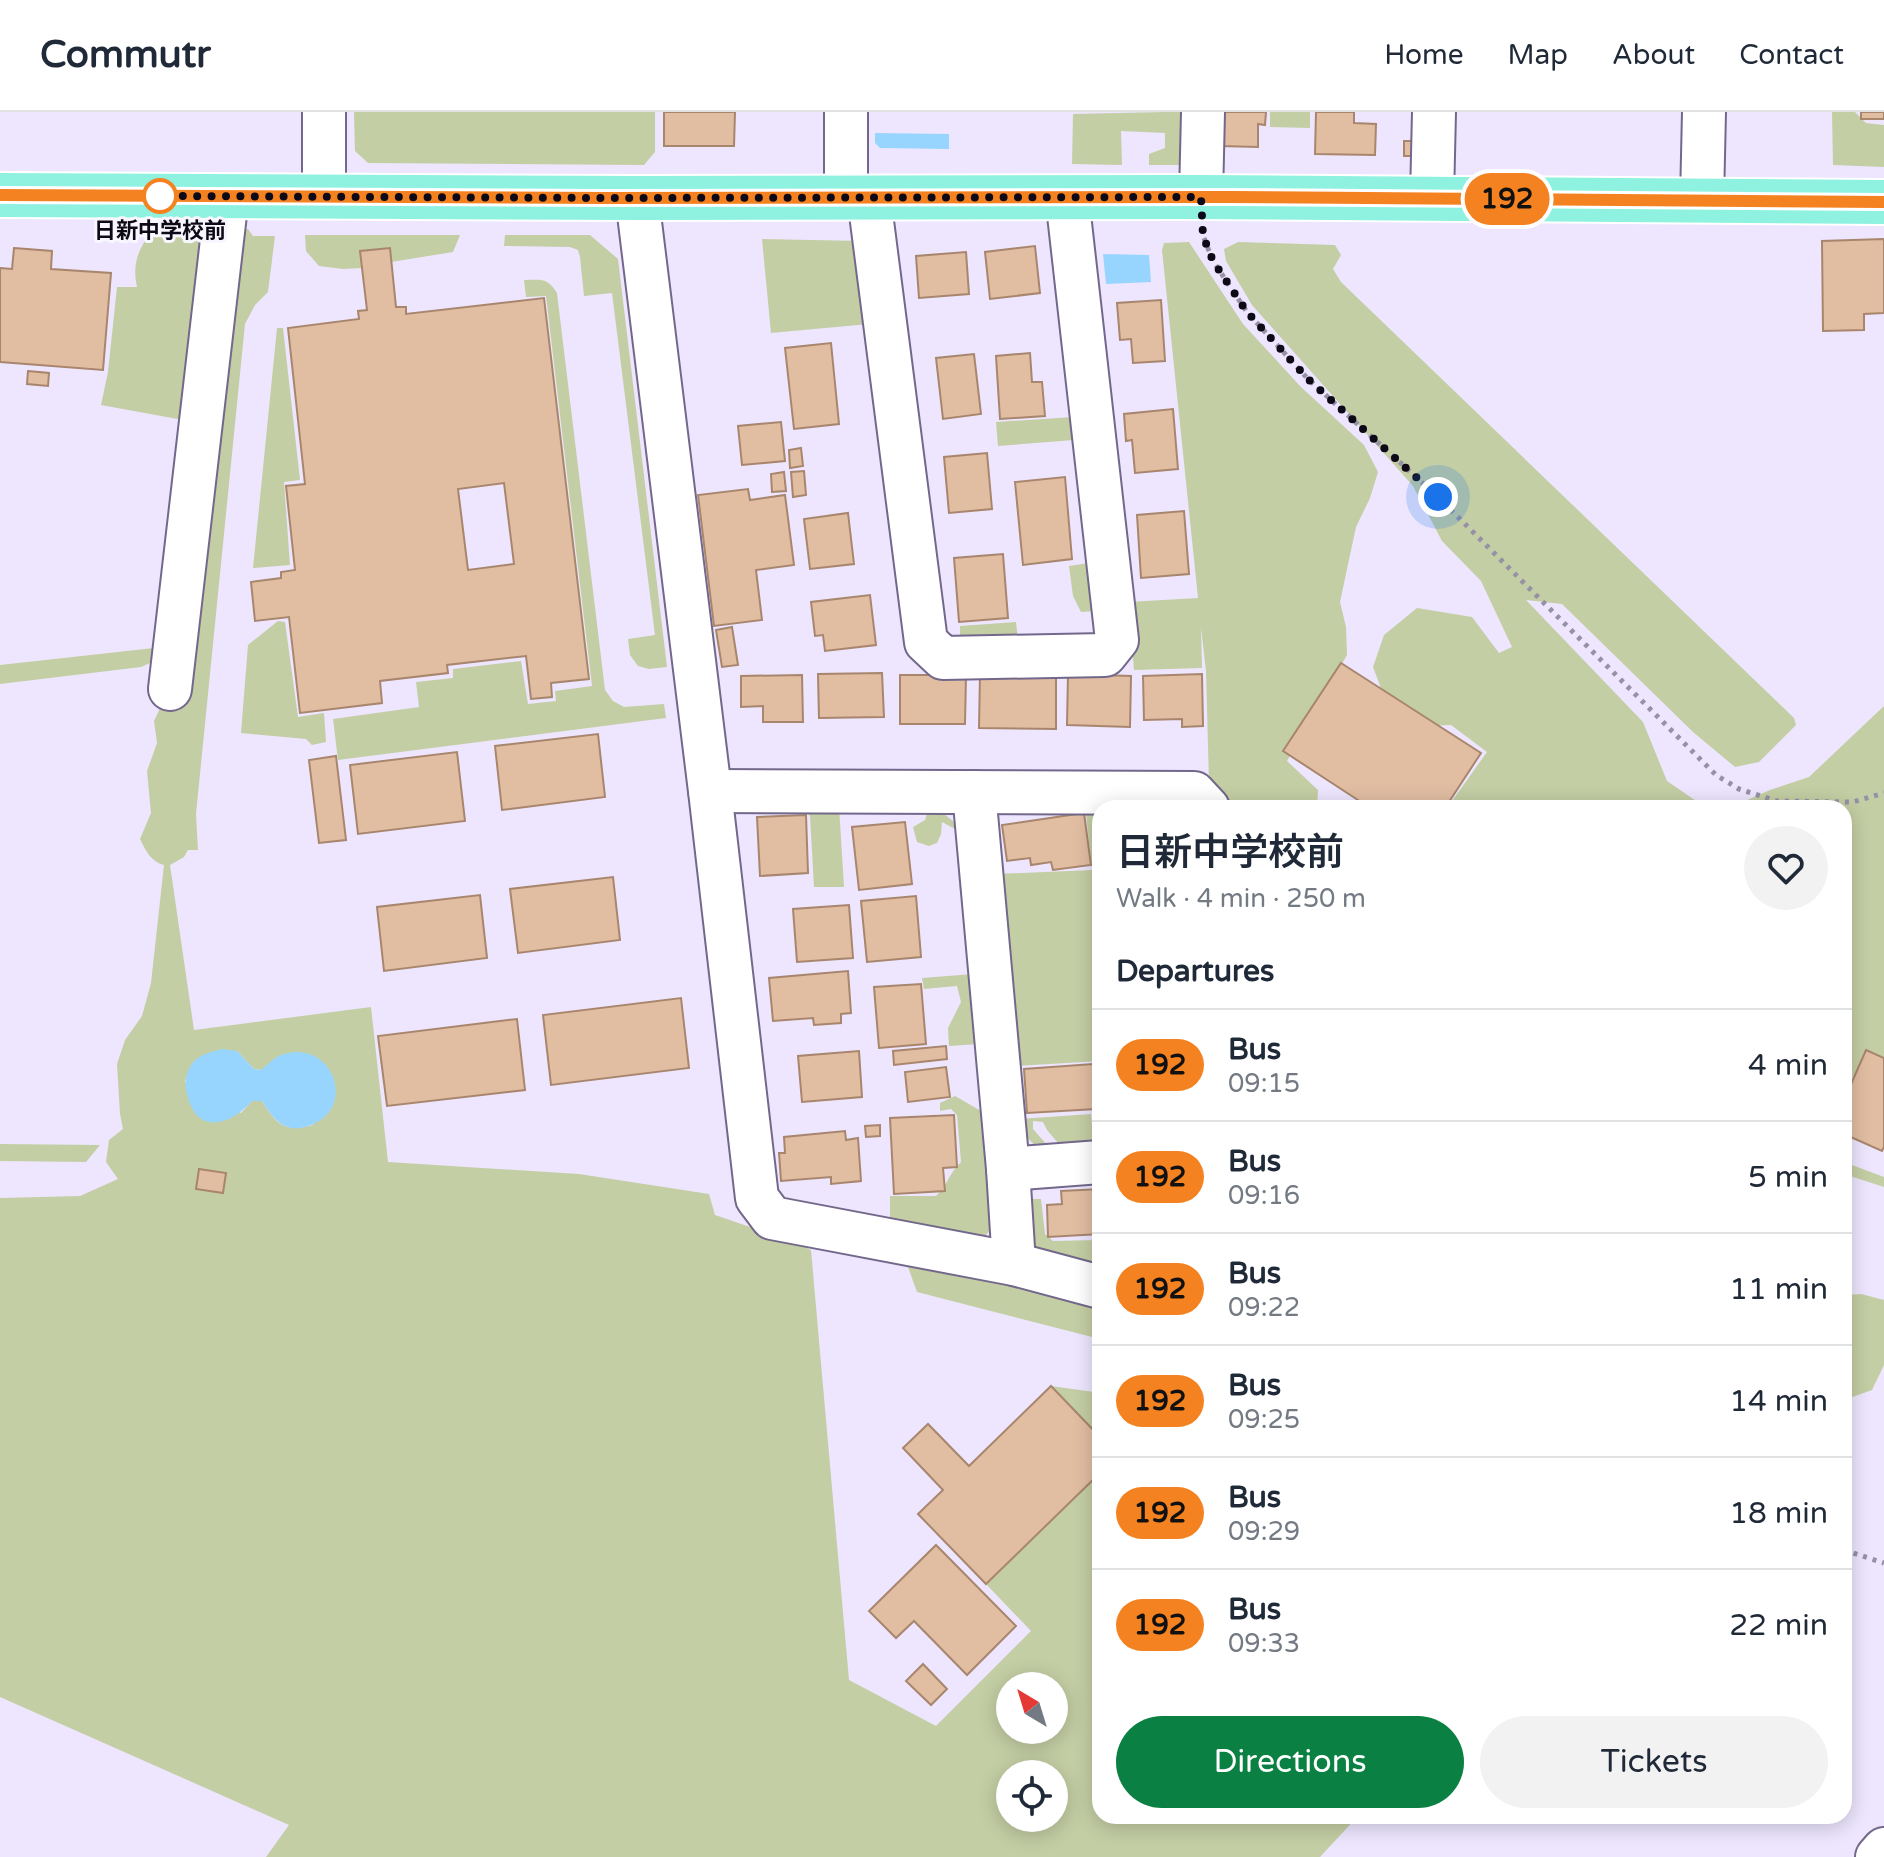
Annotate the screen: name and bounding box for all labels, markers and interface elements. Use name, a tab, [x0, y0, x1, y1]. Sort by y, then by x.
text: Commutr	[40, 32, 211, 78]
text: Home	[1384, 38, 1464, 72]
text: Map	[1508, 38, 1568, 72]
text: About	[1612, 38, 1695, 72]
text: Contact	[1739, 38, 1844, 72]
line badge: 192	[1461, 173, 1553, 225]
marker: 日新中学校前	[143, 179, 177, 213]
text: 192	[1481, 182, 1533, 216]
place label: 日新中学校前	[94, 218, 226, 244]
your location	[1418, 477, 1458, 517]
button: heart	[1744, 826, 1828, 910]
text: 日新中学校前	[1116, 830, 1344, 876]
text: Walk · 4 min · 250 m	[1116, 883, 1366, 914]
text: Departures	[1116, 953, 1274, 990]
text: Bus	[1228, 1031, 1281, 1068]
text: 4 min	[1748, 1047, 1828, 1084]
text: 192	[1134, 1048, 1186, 1082]
text: 09:15	[1228, 1068, 1300, 1099]
text: Bus	[1228, 1143, 1281, 1180]
text: 5 min	[1748, 1159, 1828, 1196]
text: 192	[1134, 1160, 1186, 1194]
text: 09:16	[1228, 1180, 1300, 1211]
text: Bus	[1228, 1255, 1281, 1292]
text: 11 min	[1729, 1271, 1828, 1308]
text: 192	[1134, 1272, 1186, 1306]
text: 09:22	[1228, 1292, 1300, 1323]
text: Bus	[1228, 1367, 1281, 1404]
text: 14 min	[1729, 1383, 1828, 1420]
text: 192	[1134, 1384, 1186, 1418]
text: 09:25	[1228, 1404, 1300, 1435]
text: Bus	[1228, 1479, 1281, 1516]
text: 18 min	[1729, 1495, 1828, 1532]
text: 192	[1134, 1496, 1186, 1530]
text: 09:29	[1228, 1516, 1300, 1547]
text: Bus	[1228, 1591, 1281, 1628]
text: 22 min	[1729, 1607, 1828, 1644]
text: 192	[1134, 1608, 1186, 1642]
text: 09:33	[1228, 1628, 1300, 1659]
north arrow	[996, 1672, 1068, 1744]
map controls	[996, 1672, 1068, 1832]
button: Directions	[1116, 1716, 1464, 1808]
button: Tickets	[1480, 1716, 1828, 1808]
button: locate	[996, 1760, 1068, 1832]

